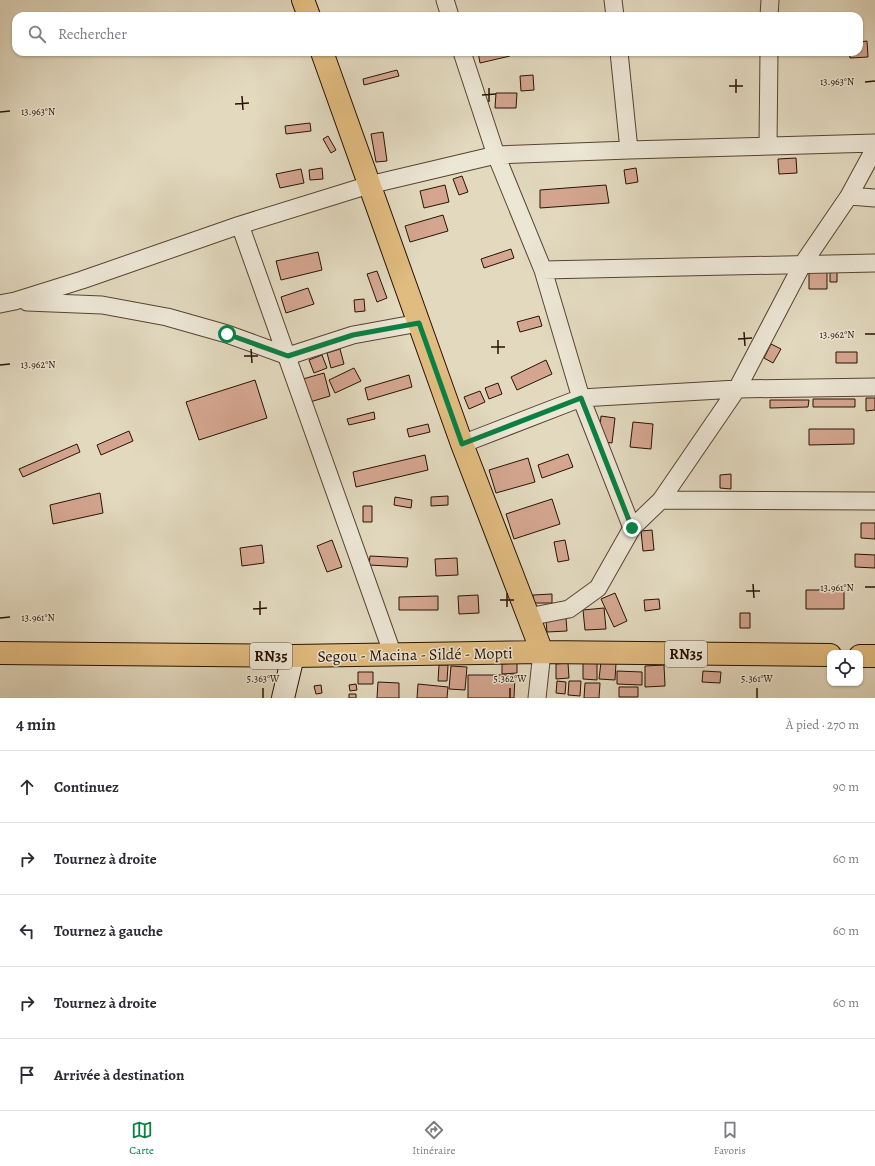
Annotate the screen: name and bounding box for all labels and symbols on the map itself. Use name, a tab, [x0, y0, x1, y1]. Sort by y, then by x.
text: 13.963°N	[820, 75, 854, 88]
text: 13.963°N	[21, 105, 55, 118]
route start	[218, 325, 236, 343]
text: 13.962°N	[820, 328, 854, 341]
text: 13.962°N	[21, 358, 55, 371]
route end	[623, 519, 641, 537]
text: 13.961°N	[820, 581, 854, 594]
text: 13.961°N	[21, 611, 55, 624]
road number: RN35	[665, 641, 707, 667]
street label: Segou - Macina - Sildé - Mopti	[317, 642, 513, 668]
road number: RN35	[250, 643, 292, 669]
text: 5.363°W	[247, 672, 280, 685]
text: 5.362°W	[493, 672, 527, 685]
text: 5.361°W	[741, 672, 774, 685]

